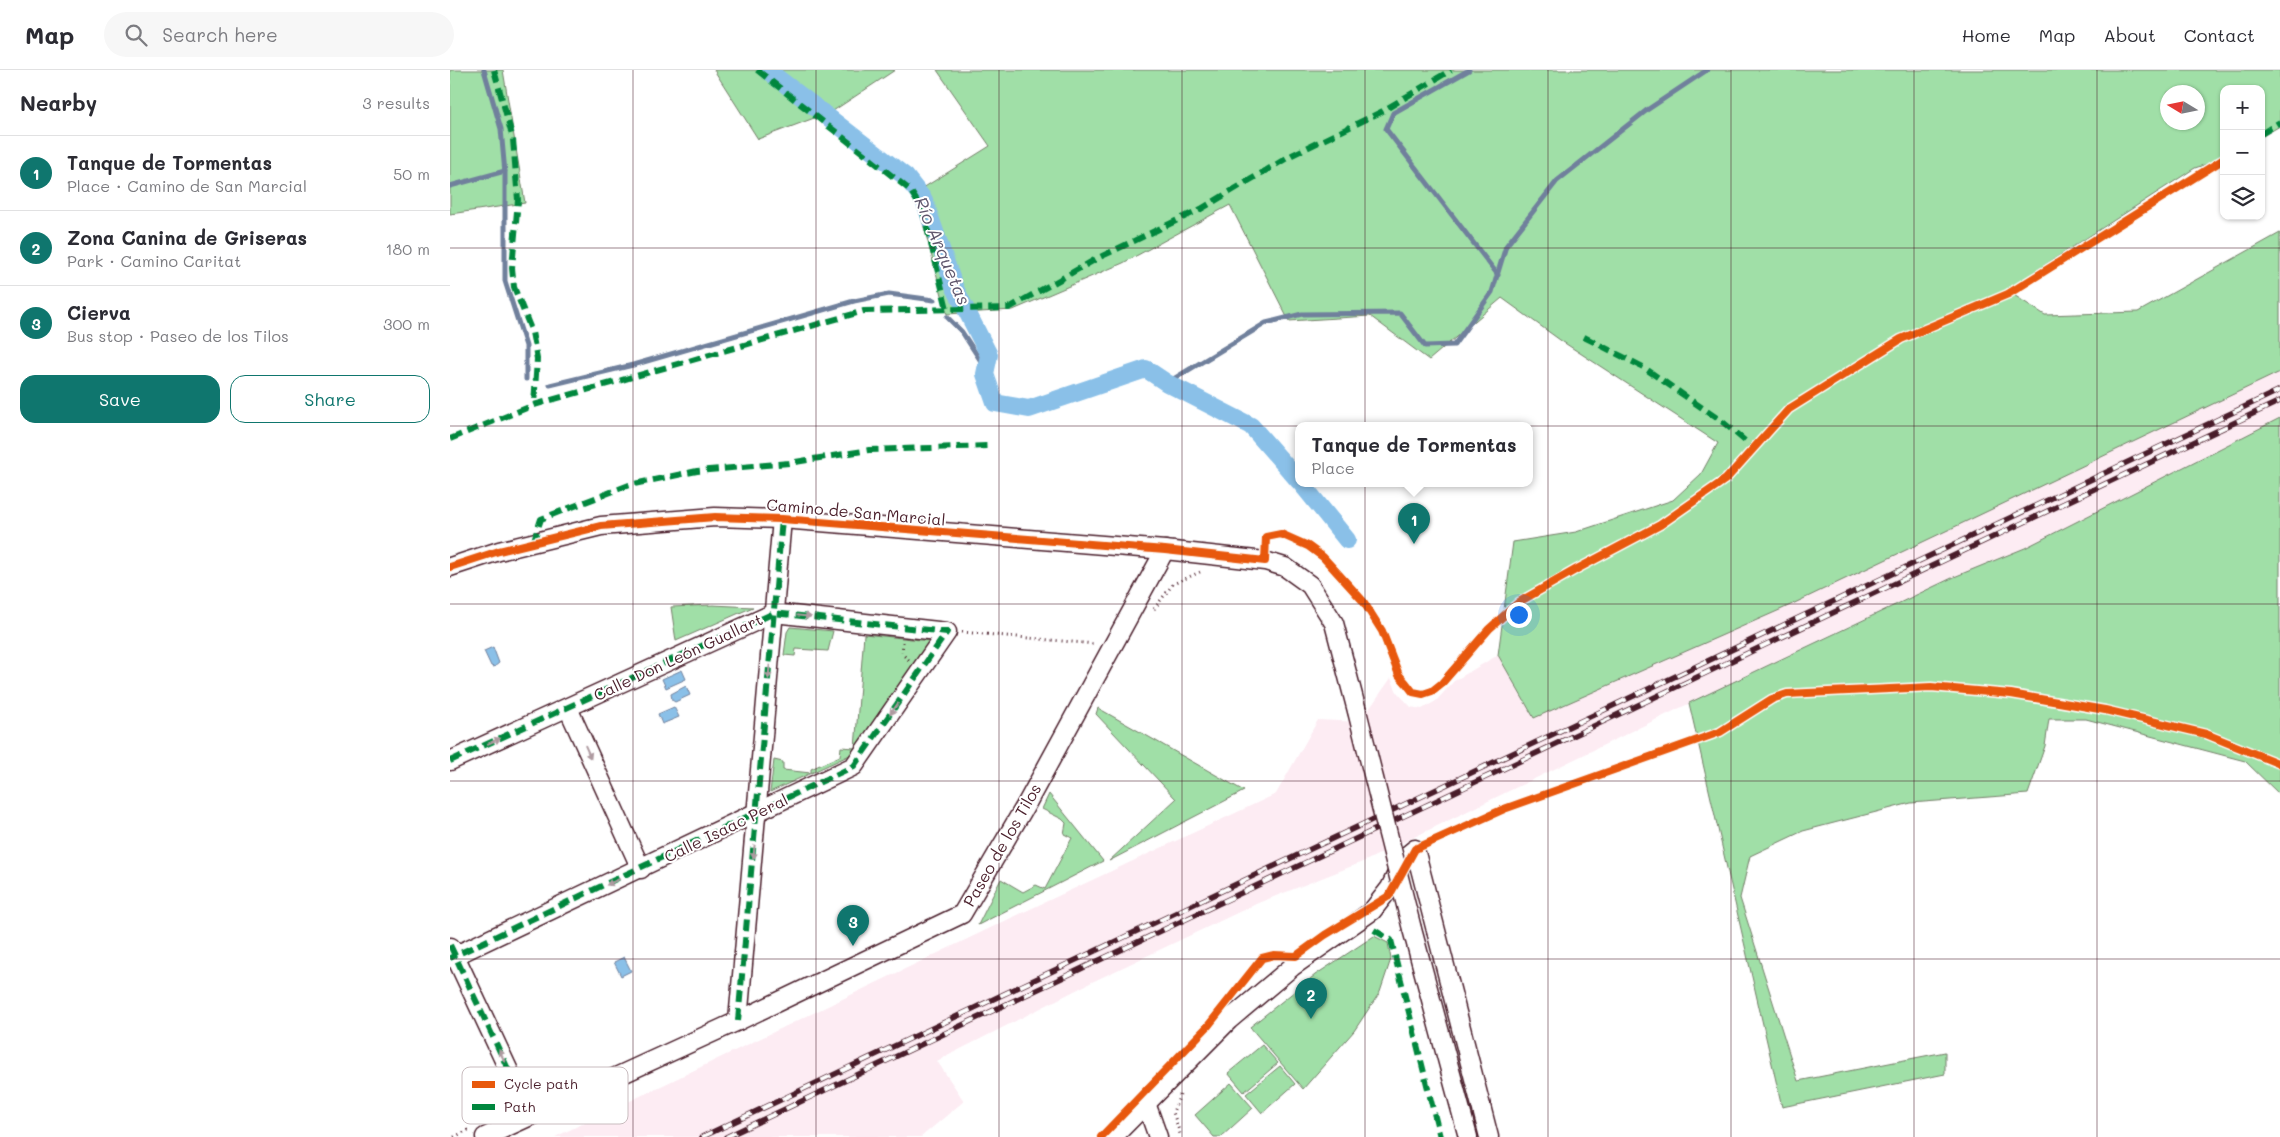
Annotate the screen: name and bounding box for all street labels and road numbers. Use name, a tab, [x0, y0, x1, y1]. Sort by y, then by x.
street label: Camino de San Marcial	[766, 493, 946, 530]
street label: Calle Don León Guallart	[590, 608, 766, 705]
street label: Paseo de los Tilos	[958, 779, 1045, 910]
street label: Calle Isaac Peral	[660, 788, 791, 867]

